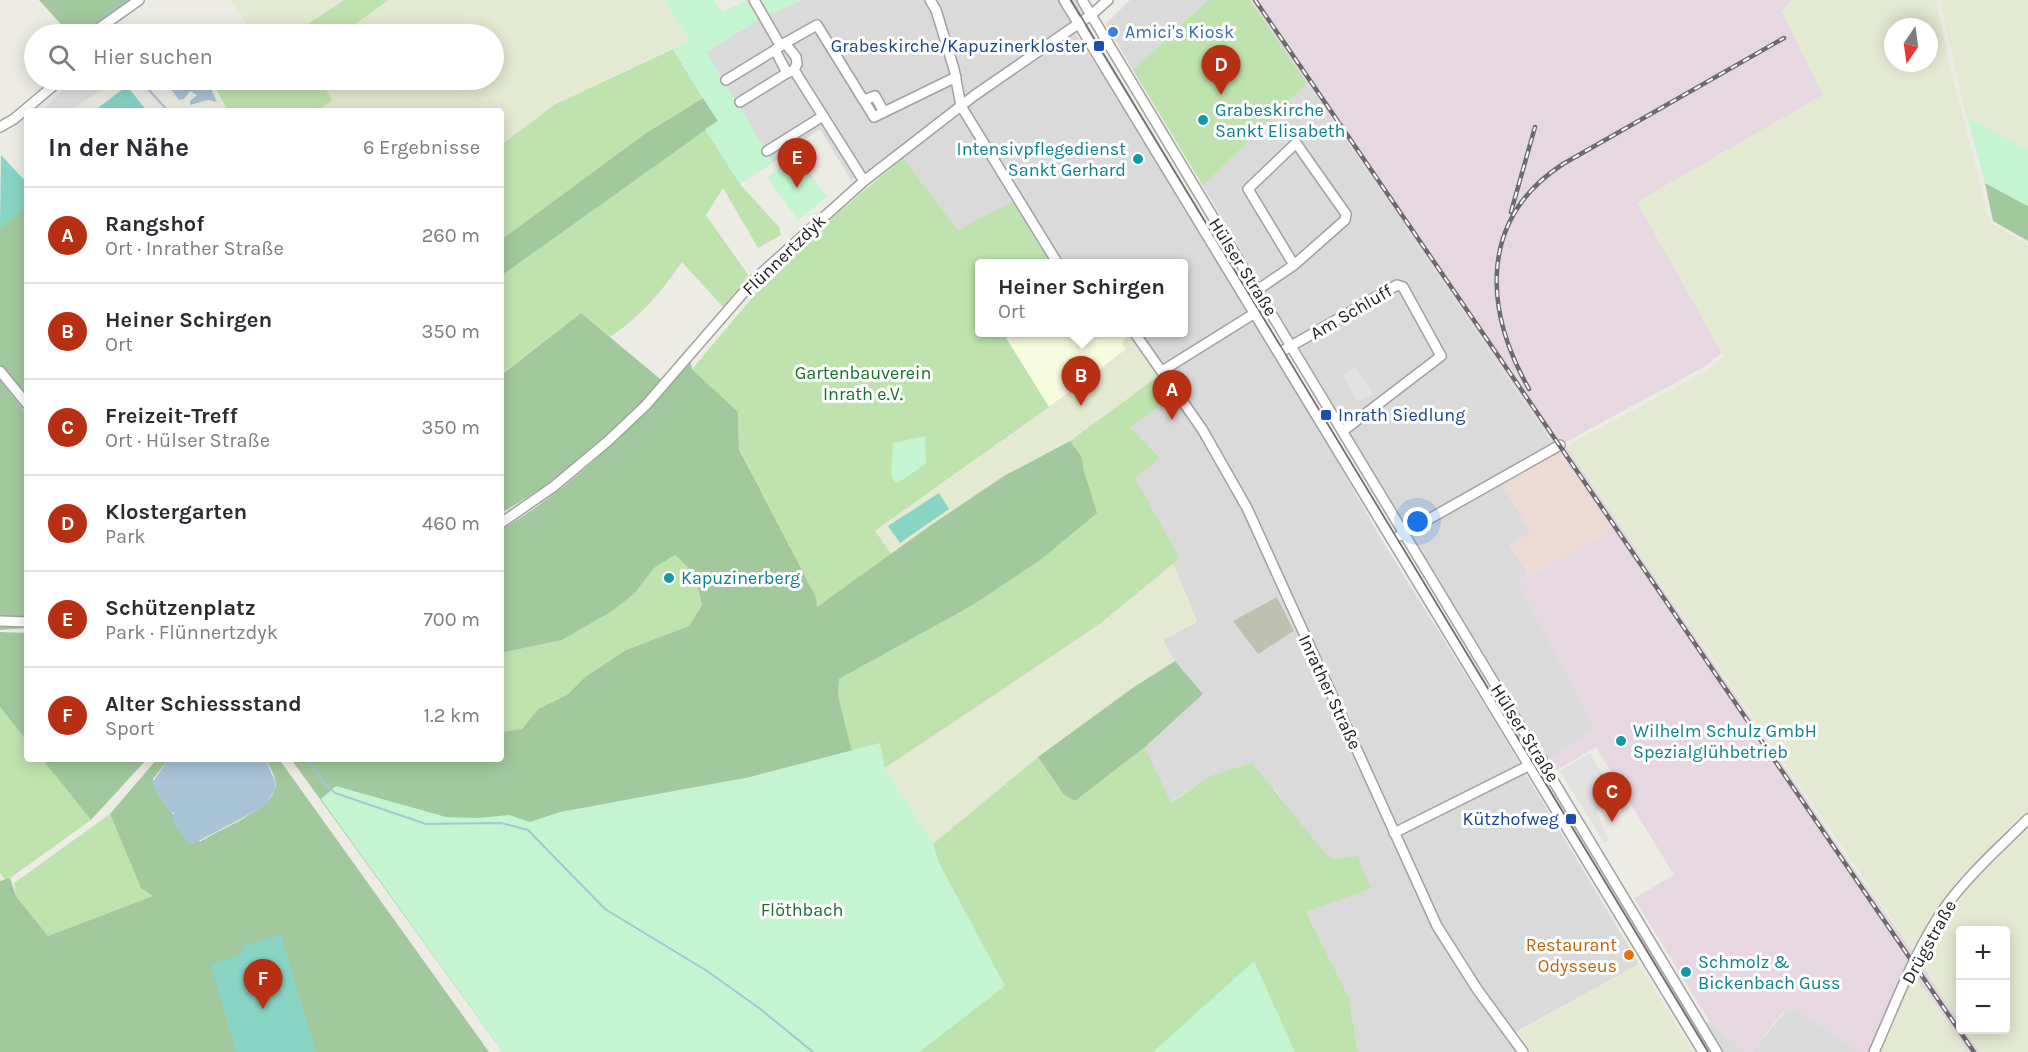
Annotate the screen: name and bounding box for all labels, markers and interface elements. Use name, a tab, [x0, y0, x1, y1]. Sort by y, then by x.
north arrow	[1884, 18, 1938, 72]
place label: Amici's Kiosk	[1125, 21, 1234, 43]
search box	[24, 24, 504, 90]
marker: Amici's Kiosk	[1106, 25, 1120, 39]
place label: Grabeskirche/Kapuzinerkloster	[831, 35, 1087, 57]
marker: Grabeskirche/Kapuzinerkloster	[1092, 39, 1106, 53]
icon: search	[45, 41, 78, 74]
text: Hier suchen	[93, 44, 213, 70]
pin: D	[1202, 46, 1240, 95]
place label: Grabeskirche Sankt Elisabeth	[1215, 99, 1345, 142]
marker: Grabeskirche Sankt Elisabeth	[1196, 113, 1210, 127]
text: In der Nähe	[48, 132, 189, 163]
text: 6 Ergebnisse	[363, 136, 480, 159]
pin: E	[778, 138, 816, 188]
place label: Intensivpflegedienst Sankt Gerhard	[957, 138, 1126, 181]
marker: Intensivpflegedienst Sankt Gerhard	[1131, 152, 1145, 166]
street label: Flünnertzdyk	[738, 210, 830, 300]
text: Rangshof	[105, 211, 204, 237]
street label: Hülser Straße	[1204, 214, 1282, 320]
text: A	[61, 224, 74, 247]
text: 260 m	[422, 224, 480, 247]
text: Ort · Inrather Straße	[105, 237, 284, 260]
popup	[975, 259, 1188, 337]
text: Heiner Schirgen	[998, 274, 1165, 300]
street label: Am Schluff	[1306, 279, 1397, 344]
text: Ort	[998, 300, 1026, 323]
text: Heiner Schirgen	[105, 307, 272, 333]
text: B	[61, 320, 74, 343]
text: 350 m	[422, 320, 480, 343]
text: Ort	[105, 333, 133, 356]
pin: B	[1062, 356, 1100, 406]
park label: Gartenbauverein Inrath e.V.	[795, 362, 931, 405]
pin: A	[1152, 370, 1192, 420]
text: Freizeit-Treff	[105, 403, 237, 429]
place label: Inrath Siedlung	[1338, 404, 1465, 426]
marker: Inrath Siedlung	[1319, 408, 1333, 422]
text: C	[61, 416, 74, 439]
text: 350 m	[422, 416, 480, 439]
text: Ort · Hülser Straße	[105, 429, 270, 452]
text: Klostergarten	[105, 499, 247, 525]
your location	[1403, 507, 1432, 536]
text: D	[61, 512, 74, 535]
text: 460 m	[422, 512, 480, 535]
text: Park	[105, 525, 146, 548]
place label: Kapuzinerberg	[681, 567, 800, 589]
marker: Kapuzinerberg	[662, 571, 676, 585]
text: Schützenplatz	[105, 595, 256, 621]
text: E	[62, 608, 73, 631]
text: 700 m	[423, 608, 480, 631]
text: Park · Flünnertzdyk	[105, 621, 278, 644]
street label: Inrather Straße	[1294, 631, 1366, 753]
street label: Hülser Straße	[1486, 680, 1564, 786]
text: Alter Schiessstand	[105, 691, 302, 717]
text: F	[62, 704, 73, 727]
text: 1.2 km	[424, 704, 480, 727]
text: Sport	[105, 717, 154, 740]
place label: Wilhelm Schulz GmbH Spezialglühbetrieb	[1633, 720, 1817, 763]
marker: Wilhelm Schulz GmbH Spezialglühbetrieb	[1614, 734, 1628, 748]
pin: C	[1592, 772, 1632, 822]
place label: Kützhofweg	[1463, 808, 1559, 830]
marker: Kützhofweg	[1564, 812, 1578, 826]
street label: Drügstraße	[1897, 896, 1961, 988]
park label: Flöthbach	[761, 899, 843, 921]
map controls	[1956, 926, 2010, 1034]
button: +	[1956, 926, 2010, 980]
place label: Restaurant Odysseus	[1526, 934, 1617, 977]
marker: Restaurant Odysseus	[1622, 948, 1636, 962]
place label: Schmolz & Bickenbach Guss	[1698, 951, 1841, 994]
pin: F	[244, 960, 282, 1009]
marker: Schmolz & Bickenbach Guss	[1679, 965, 1693, 979]
button: −	[1956, 980, 2010, 1034]

